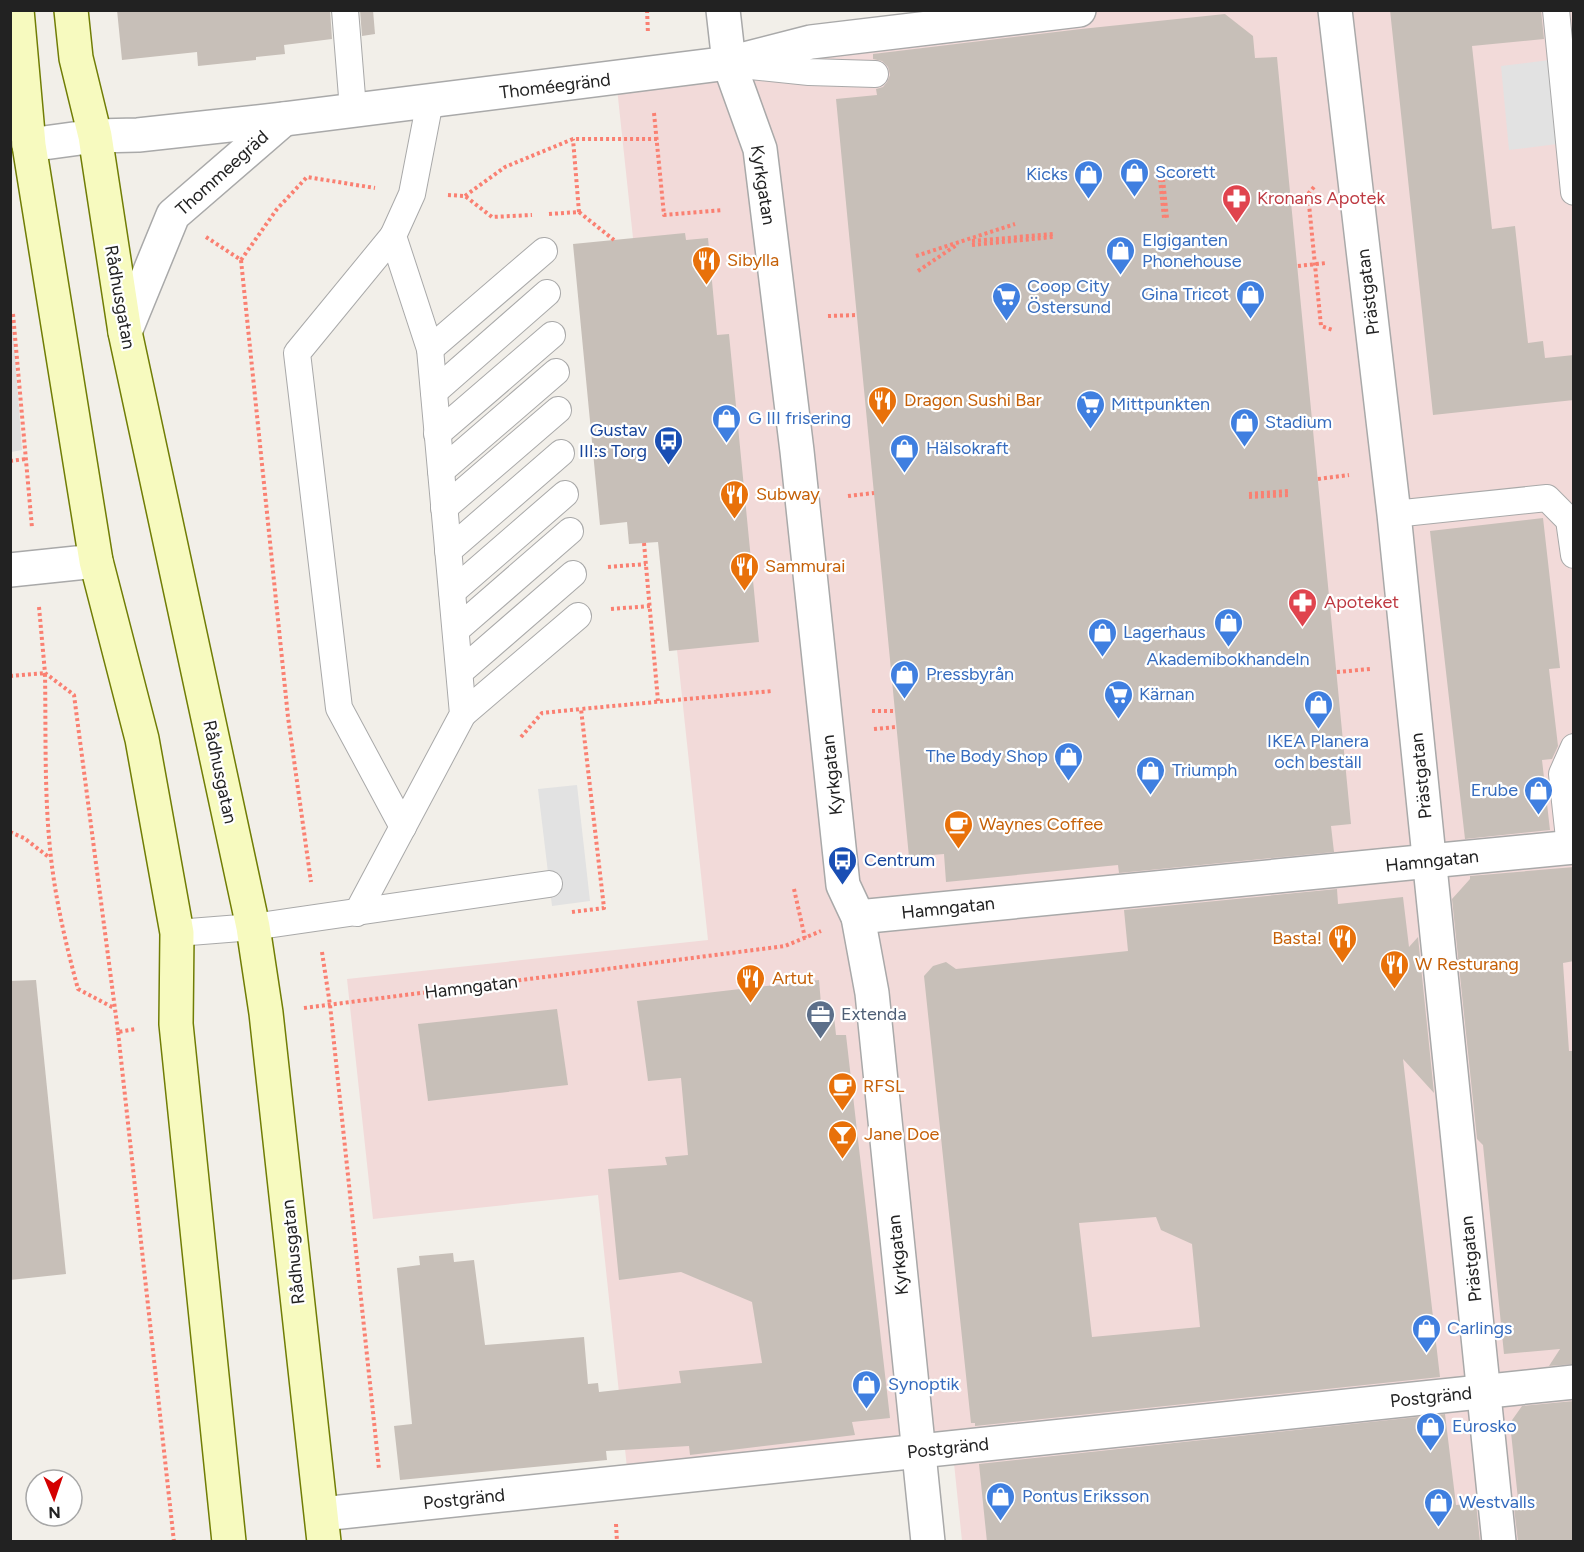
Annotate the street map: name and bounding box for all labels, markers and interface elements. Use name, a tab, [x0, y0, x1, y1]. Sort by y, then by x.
street label: Thoméegränd	[498, 68, 612, 104]
street label: Thommeegräd	[171, 126, 273, 220]
street label: Kyrkgatan	[746, 143, 780, 227]
shop icon: Scorett	[1118, 156, 1150, 198]
shop icon: Kicks	[1073, 158, 1105, 200]
place label: Scorett	[1155, 161, 1216, 183]
place label: Kicks	[1026, 163, 1068, 185]
pharmacy icon: Kronans Apotek	[1220, 182, 1252, 224]
place label: Kronans Apotek	[1257, 187, 1385, 209]
place label: Elgiganten Phonehouse	[1142, 229, 1242, 272]
shop icon: Elgiganten Phonehouse	[1105, 234, 1137, 276]
street label: Rådhusgatan	[100, 243, 140, 351]
restaurant icon: Sibylla	[690, 244, 722, 286]
street label: Prästgatan	[1352, 248, 1384, 336]
place label: Sibylla	[727, 249, 779, 271]
place label: Coop City Östersund	[1027, 275, 1111, 318]
shop icon: Gina Tricot	[1234, 278, 1266, 320]
supermarket icon: Coop City Östersund	[990, 280, 1022, 322]
place label: Gina Tricot	[1141, 283, 1229, 305]
restaurant icon: Dragon Sushi Bar	[867, 384, 899, 426]
supermarket icon: Mittpunkten	[1074, 388, 1106, 430]
place label: Dragon Sushi Bar	[904, 389, 1042, 411]
place label: Mittpunkten	[1111, 393, 1210, 415]
shop icon: G III frisering	[711, 402, 743, 444]
shop icon: Stadium	[1228, 406, 1260, 448]
place label: G III frisering	[748, 407, 851, 429]
place label: Stadium	[1265, 411, 1332, 433]
place label: Gustav III:s Torg	[579, 419, 648, 462]
bus stop icon: Gustav III:s Torg	[652, 424, 684, 466]
shop icon: Hälsokraft	[889, 432, 921, 474]
place label: Hälsokraft	[926, 437, 1009, 459]
restaurant icon: Subway	[719, 478, 751, 520]
place label: Subway	[756, 483, 820, 505]
restaurant icon: Sammurai	[728, 550, 760, 592]
place label: Sammurai	[765, 555, 845, 577]
pharmacy icon: Apoteket	[1287, 586, 1319, 628]
place label: Apoteket	[1324, 591, 1399, 613]
shop icon: Akademibokhandeln	[1212, 606, 1244, 648]
shop icon: Lagerhaus	[1086, 616, 1118, 658]
place label: Lagerhaus	[1123, 621, 1206, 643]
place label: Akademibokhandeln	[1146, 648, 1310, 670]
shop icon: Pressbyrån	[889, 658, 921, 700]
place label: Pressbyrån	[926, 663, 1014, 685]
supermarket icon: Kärnan	[1102, 678, 1134, 720]
place label: Kärnan	[1139, 683, 1195, 705]
shop icon: IKEA Planera och beställ	[1302, 688, 1334, 730]
street label: Rådhusgatan	[198, 718, 242, 826]
place label: IKEA Planera och beställ	[1267, 730, 1369, 773]
street label: Prästgatan	[1406, 732, 1436, 820]
street label: Kyrkgatan	[817, 734, 847, 816]
shop icon: The Body Shop	[1053, 740, 1085, 782]
place label: The Body Shop	[926, 745, 1048, 767]
shop icon: Triumph	[1135, 754, 1167, 796]
place label: Triumph	[1172, 759, 1237, 781]
shop icon: Erube	[1523, 774, 1555, 816]
place label: Erube	[1471, 779, 1518, 801]
cafe icon: Waynes Coffee	[942, 808, 974, 850]
place label: Waynes Coffee	[979, 813, 1103, 835]
bus stop icon: Centrum	[827, 844, 859, 886]
street label: Hamngatan	[1384, 845, 1480, 877]
place label: Centrum	[864, 849, 935, 871]
street label: Hamngatan	[900, 892, 996, 924]
restaurant icon: Basta!	[1327, 922, 1359, 964]
place label: Basta!	[1272, 927, 1322, 949]
restaurant icon: W Resturang	[1378, 948, 1410, 990]
place label: W Resturang	[1415, 953, 1519, 975]
restaurant icon: Artut	[735, 962, 767, 1004]
place label: Artut	[772, 967, 814, 989]
street label: Hamngatan	[423, 970, 519, 1004]
office icon: Extenda	[804, 998, 836, 1040]
place label: Extenda	[841, 1003, 907, 1025]
cafe icon: RFSL	[826, 1070, 858, 1112]
place label: RFSL	[863, 1075, 905, 1097]
bar icon: Jane Doe	[827, 1118, 859, 1160]
place label: Jane Doe	[864, 1123, 940, 1145]
street label: Rådhusgatan	[277, 1199, 309, 1305]
street label: Kyrkgatan	[883, 1214, 913, 1296]
street label: Prästgatan	[1456, 1215, 1486, 1303]
shop icon: Carlings	[1410, 1312, 1442, 1354]
place label: Carlings	[1447, 1317, 1512, 1339]
shop icon: Synoptik	[851, 1368, 883, 1410]
place label: Synoptik	[888, 1373, 960, 1395]
street label: Postgränd	[1389, 1382, 1473, 1412]
shop icon: Eurosko	[1415, 1410, 1447, 1452]
place label: Eurosko	[1452, 1415, 1517, 1437]
street label: Postgränd	[906, 1433, 990, 1463]
north arrow	[24, 1468, 84, 1528]
shop icon: Pontus Eriksson	[985, 1480, 1017, 1522]
street label: Postgränd	[422, 1484, 506, 1514]
place label: Pontus Eriksson	[1022, 1485, 1149, 1507]
shop icon: Westvalls	[1422, 1486, 1454, 1528]
place label: Westvalls	[1459, 1491, 1535, 1513]
text: N	[48, 1503, 61, 1522]

